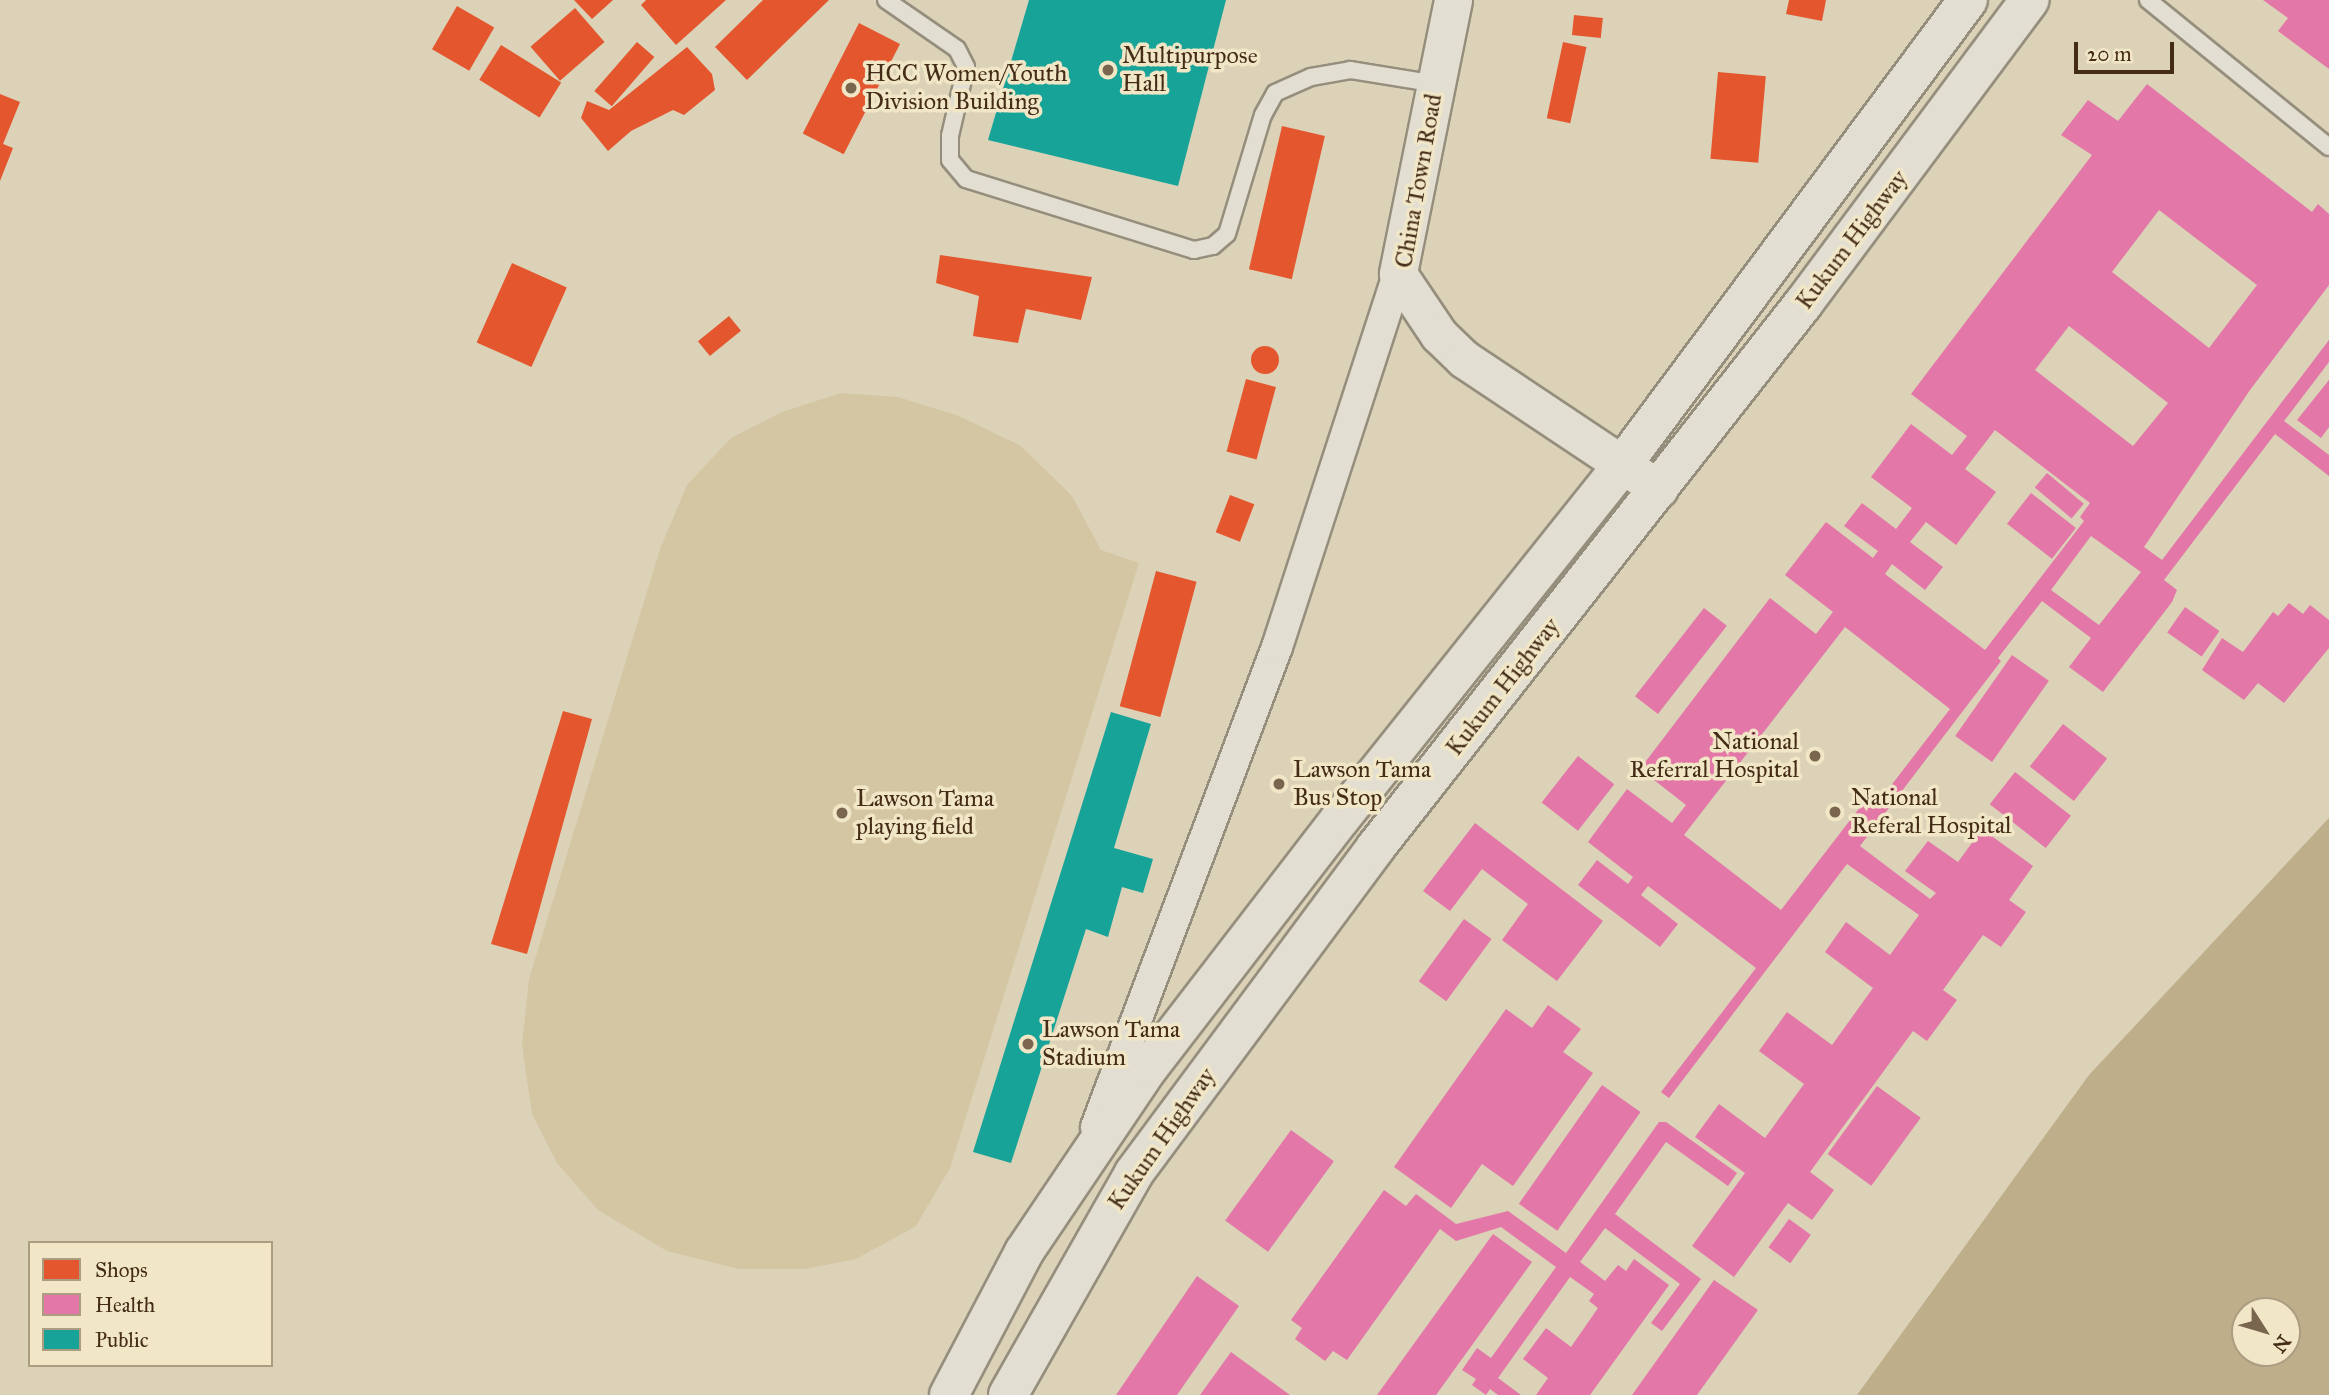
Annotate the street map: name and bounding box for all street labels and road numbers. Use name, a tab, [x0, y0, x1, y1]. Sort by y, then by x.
street label: China Town Road	[1390, 92, 1448, 270]
street label: Kukum Highway	[1790, 165, 1914, 315]
street label: Kukum Highway	[1440, 612, 1566, 762]
street label: Kukum Highway	[1102, 1062, 1222, 1216]

